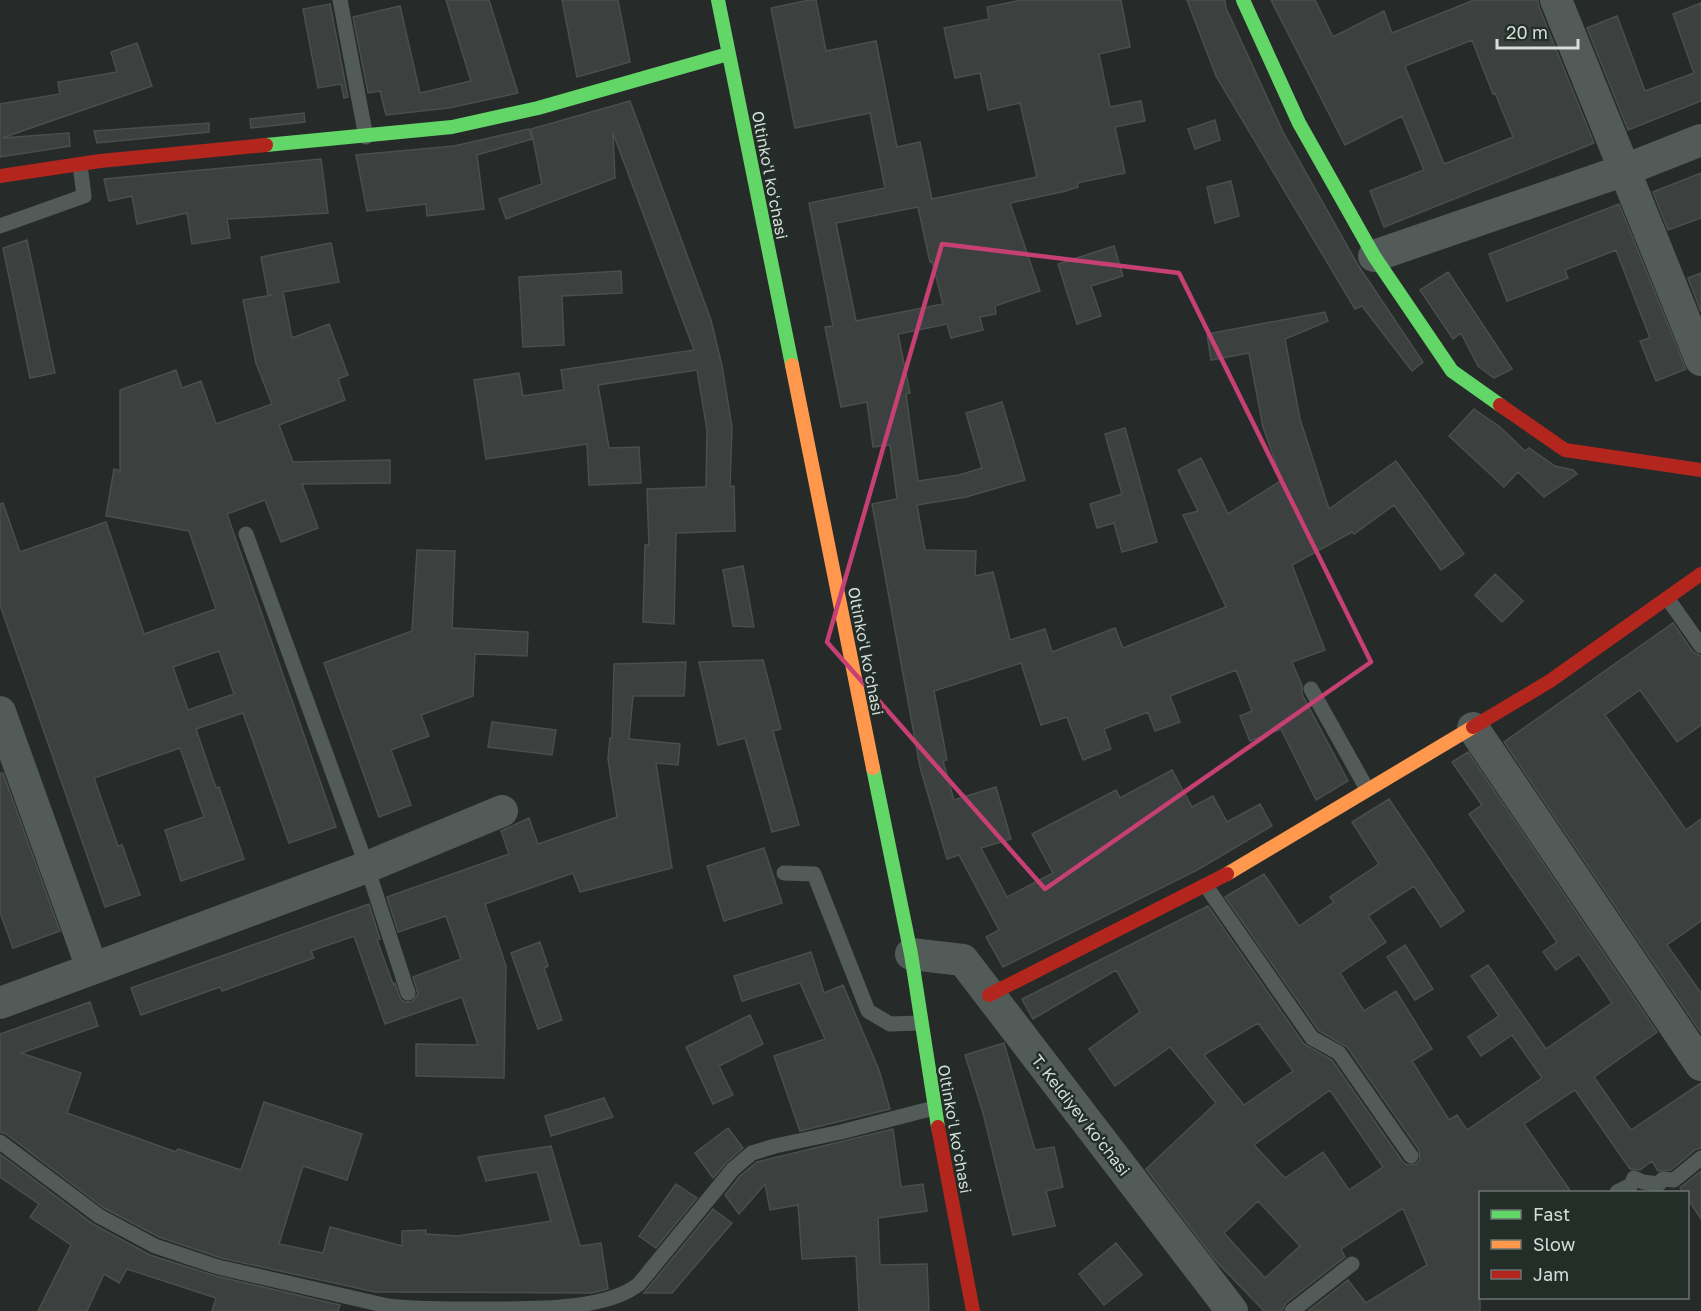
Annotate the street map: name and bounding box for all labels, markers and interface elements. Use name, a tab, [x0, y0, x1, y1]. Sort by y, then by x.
scale bar	[1497, 12, 1578, 50]
text: 20 m	[1506, 21, 1548, 43]
street label: Oltinkoʻl koʻchasi	[748, 109, 792, 241]
street label: Oltinkoʻl koʻchasi	[844, 585, 888, 717]
street label: T. Keldiyev ko'chasi	[1027, 1050, 1135, 1180]
street label: Oltinkoʻl koʻchasi	[934, 1063, 976, 1195]
legend	[1479, 1191, 1689, 1299]
text: Fast	[1533, 1203, 1570, 1225]
text: Slow	[1533, 1233, 1576, 1255]
text: Jam	[1533, 1263, 1569, 1285]

